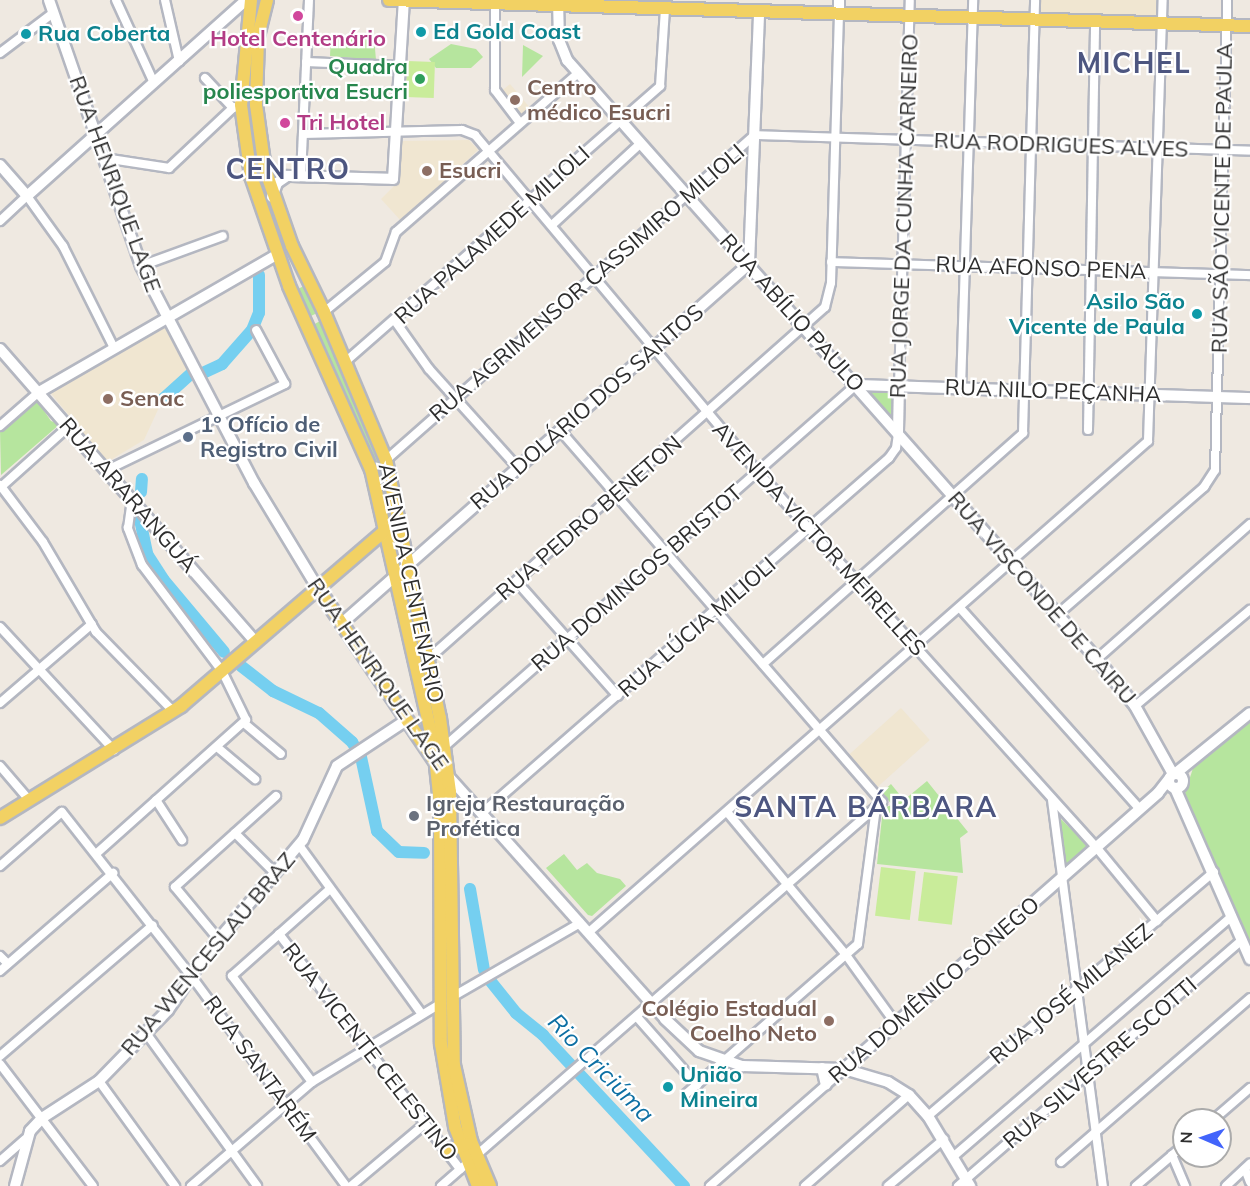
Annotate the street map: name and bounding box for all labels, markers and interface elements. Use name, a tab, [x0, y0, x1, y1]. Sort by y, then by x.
marker: Hotel Centenário	[291, 9, 305, 23]
place label: Ed Gold Coast	[433, 19, 581, 45]
place label: Rua Coberta	[38, 21, 170, 47]
marker: Ed Gold Coast	[414, 25, 428, 39]
place label: Hotel Centenário	[210, 26, 386, 52]
marker: Rua Coberta	[19, 27, 33, 41]
street label: RUA JORGE DA CUNHA CARNEIRO	[884, 33, 924, 399]
street label: RUA SÃO VICENTE DE PAULA	[1206, 43, 1238, 353]
district label: MICHEL	[1077, 46, 1191, 80]
place label: Quadra poliesportiva Esucri	[203, 53, 408, 104]
street label: RUA HENRIQUE LAGE	[64, 72, 166, 296]
marker: Quadra poliesportiva Esucri	[413, 72, 427, 86]
place label: Centro médico Esucri	[527, 74, 671, 125]
marker: Centro médico Esucri	[508, 93, 522, 107]
place label: Tri Hotel	[297, 110, 385, 136]
marker: Tri Hotel	[278, 116, 292, 130]
street label: RUA RODRIGUES ALVES	[933, 127, 1189, 163]
street label: RUA AGRIMENSOR CASSIMIRO MILIOLI	[424, 139, 750, 427]
street label: RUA PALAMEDE MILIOLI	[389, 140, 595, 330]
district label: CENTRO	[226, 152, 350, 186]
place label: Esucri	[439, 158, 502, 184]
marker: Esucri	[420, 164, 434, 178]
street label: RUA ABÍLIO PAULO	[714, 229, 870, 397]
street label: RUA AFONSO PENA	[935, 251, 1147, 285]
place label: Asilo São Vicente de Paula	[1009, 288, 1185, 340]
street label: RUA DOLÁRIO DOS SANTOS	[465, 299, 709, 515]
marker: Asilo São Vicente de Paula	[1190, 307, 1204, 321]
street label: RUA NILO PEÇANHA	[944, 374, 1162, 408]
place label: Senac	[120, 386, 184, 412]
marker: Senac	[101, 392, 115, 406]
place label: 1° Ofício de Registro Civil	[200, 411, 338, 463]
street label: RUA ARARANGUÁ	[54, 412, 202, 578]
street label: AVENIDA VICTOR MEIRELLES	[707, 417, 931, 661]
marker: 1° Ofício de Registro Civil	[181, 430, 195, 444]
street label: RUA PEDRO BENETON	[491, 430, 687, 606]
street label: AVENIDA CENTENÁRIO	[373, 461, 449, 705]
street label: RUA DOMINGOS BRISTOT	[526, 479, 748, 677]
street label: RUA VISCONDE DE CAIRU	[942, 486, 1142, 710]
street label: RUA LÚCIA MILIOLI	[613, 551, 781, 703]
street label: RUA HENRIQUE LAGE	[302, 573, 454, 775]
place label: Igreja Restauração Profética	[426, 790, 625, 842]
district label: SANTA BÁRBARA	[734, 790, 998, 824]
marker: Igreja Restauração Profética	[407, 809, 421, 823]
street label: RUA WENCESLAU BRAZ	[115, 847, 301, 1061]
street label: RUA DOMÊNICO SÔNEGO	[823, 891, 1045, 1089]
street label: RUA JOSÉ MILANEZ	[984, 918, 1158, 1070]
street label: RUA VICENTE CELESTINO	[277, 938, 463, 1166]
street label: RUA SILVESTRE SCOTTI	[998, 972, 1202, 1154]
street label: RUA SANTARÉM	[198, 991, 322, 1147]
place label: Colégio Estadual Coelho Neto	[641, 995, 817, 1046]
water label: Rio Criciúma	[542, 1008, 660, 1128]
marker: Colégio Estadual Coelho Neto	[822, 1014, 836, 1028]
place label: União Mineira	[680, 1061, 758, 1112]
marker: União Mineira	[661, 1080, 675, 1094]
north arrow	[1172, 1108, 1232, 1168]
text: N	[1176, 1131, 1196, 1144]

